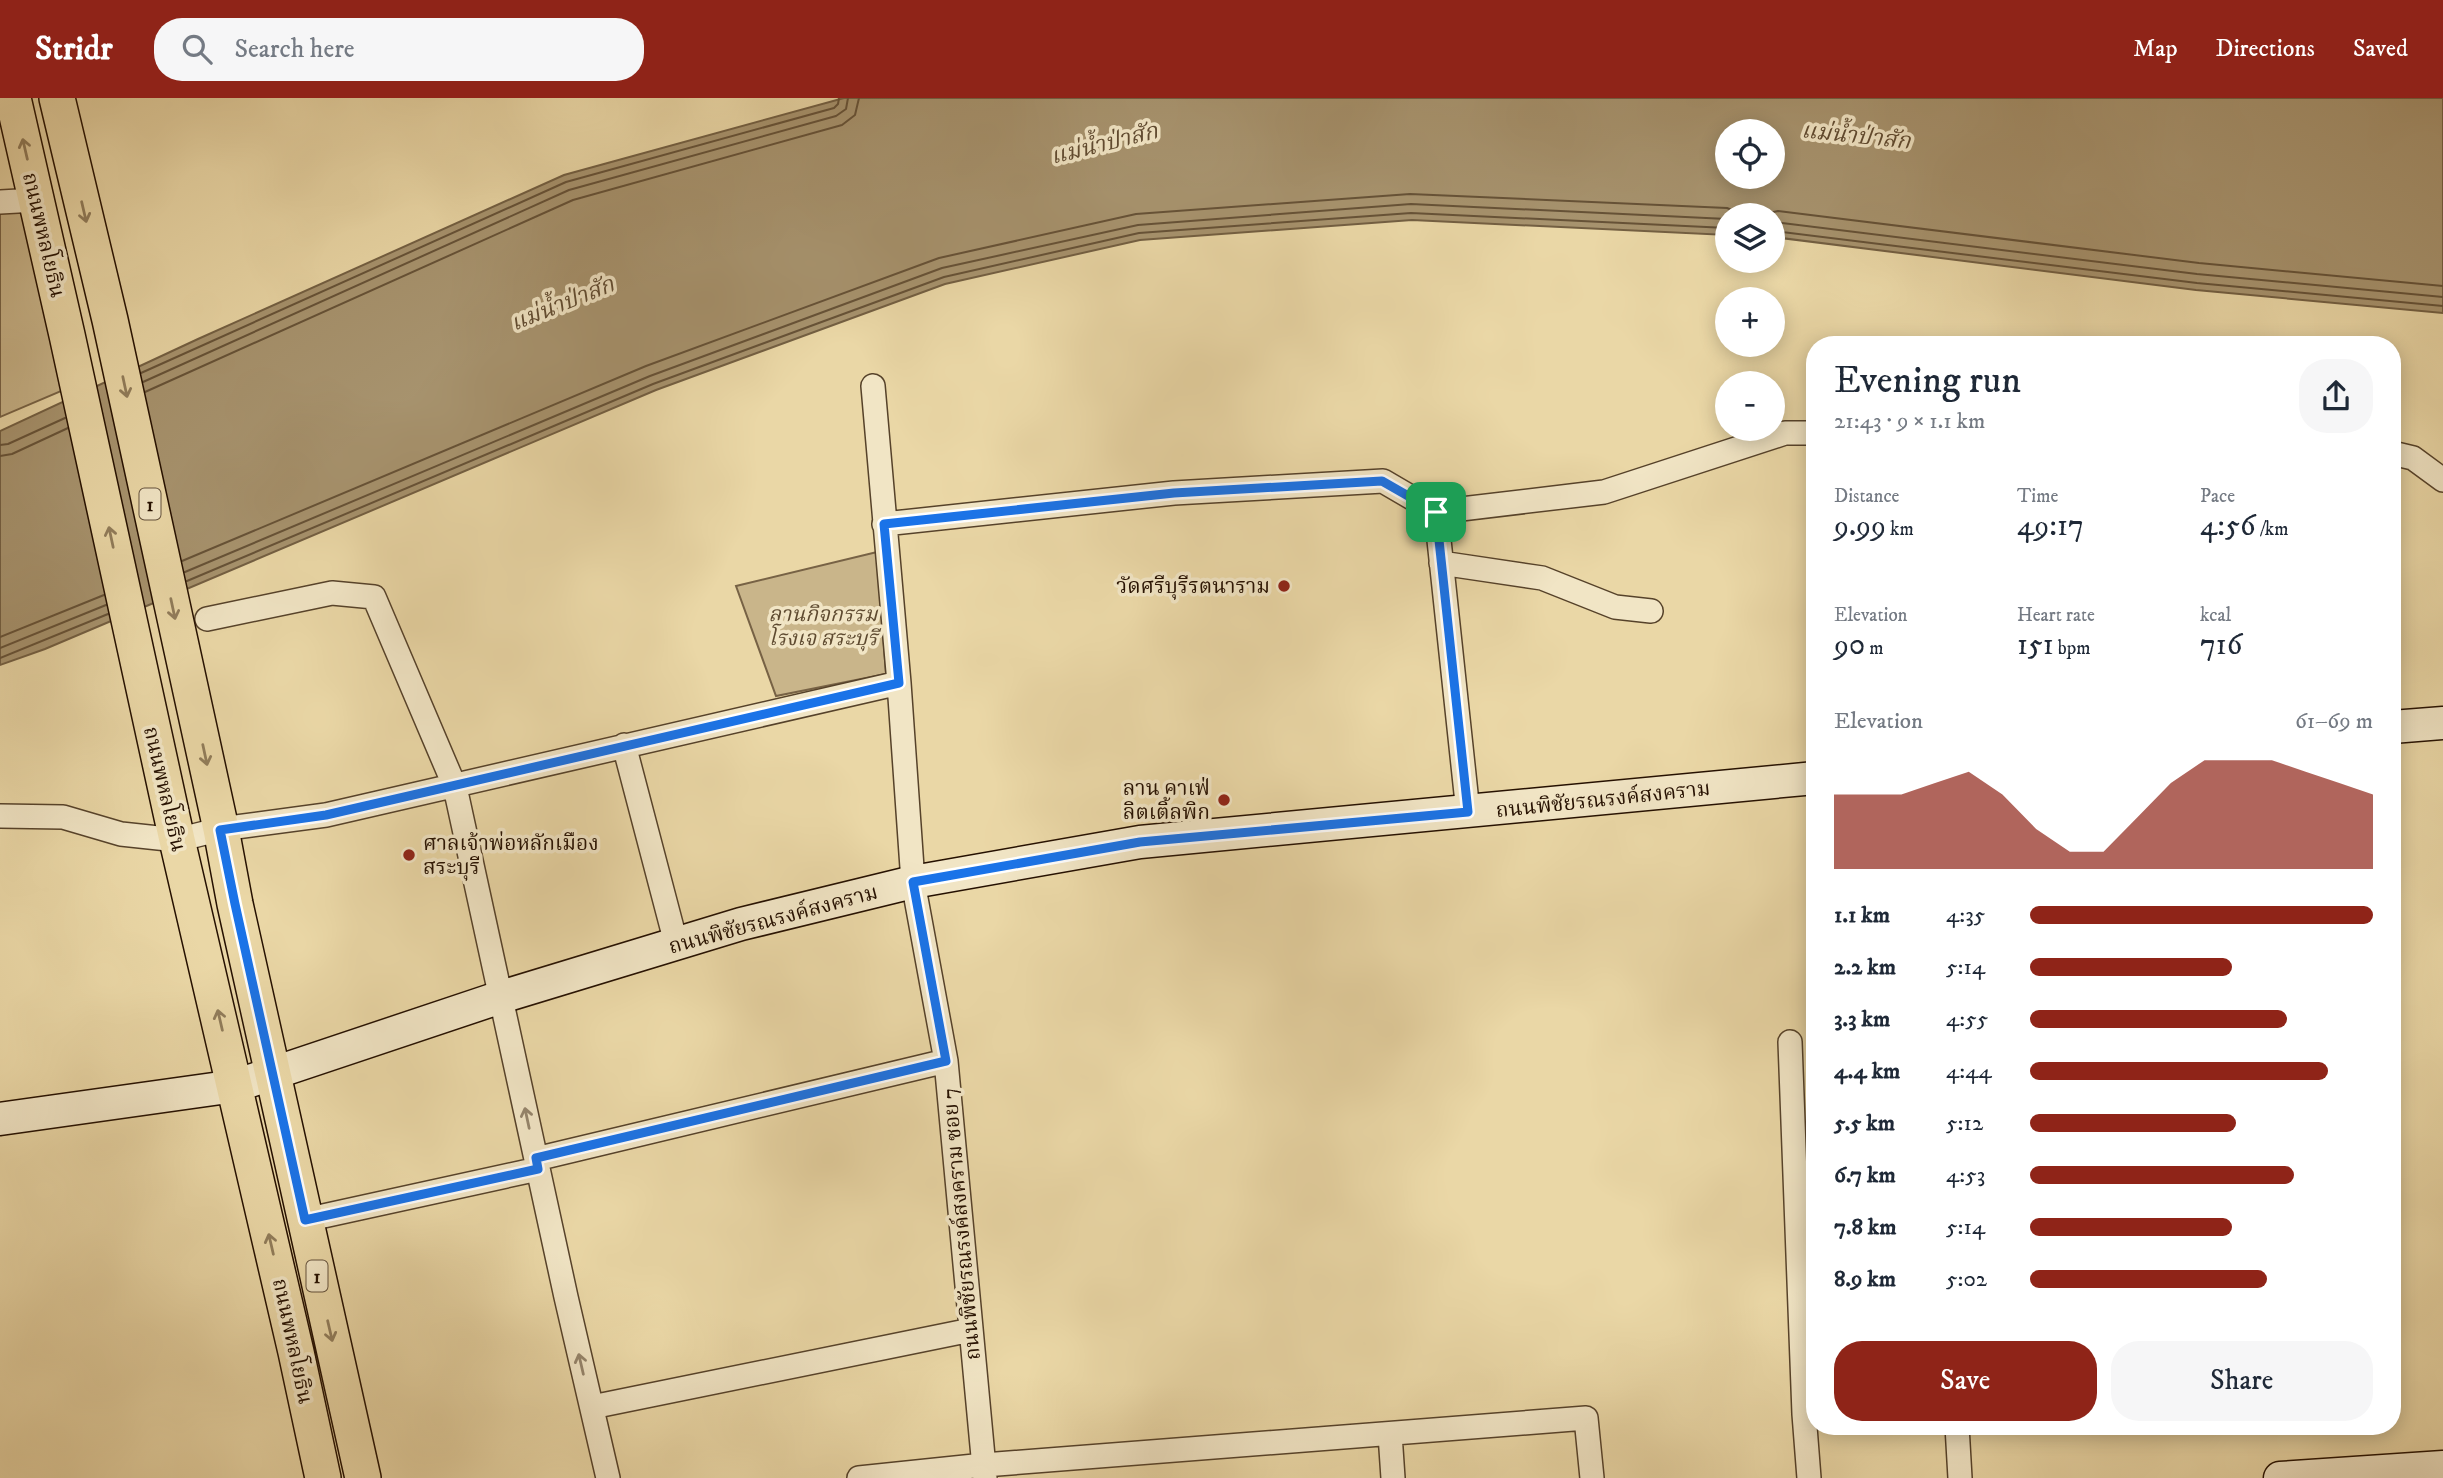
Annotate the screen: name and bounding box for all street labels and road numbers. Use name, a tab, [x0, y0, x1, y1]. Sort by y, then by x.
street label: ถนนพหลโยธิน	[16, 169, 73, 301]
road number: 1	[140, 488, 160, 520]
street label: ถนนพหลโยธิน	[137, 723, 194, 855]
street label: ถนนพิชัยรณรงค์สงคราม	[1494, 775, 1712, 824]
street label: ถนนพิชัยรณรงค์สงคราม	[666, 879, 881, 960]
street label: ถนนพิชัยรณรงค์สงคราม ซอย 7	[936, 1087, 987, 1361]
road number: 1	[306, 1260, 328, 1292]
street label: ถนนพหลโยธิน	[266, 1275, 321, 1407]

